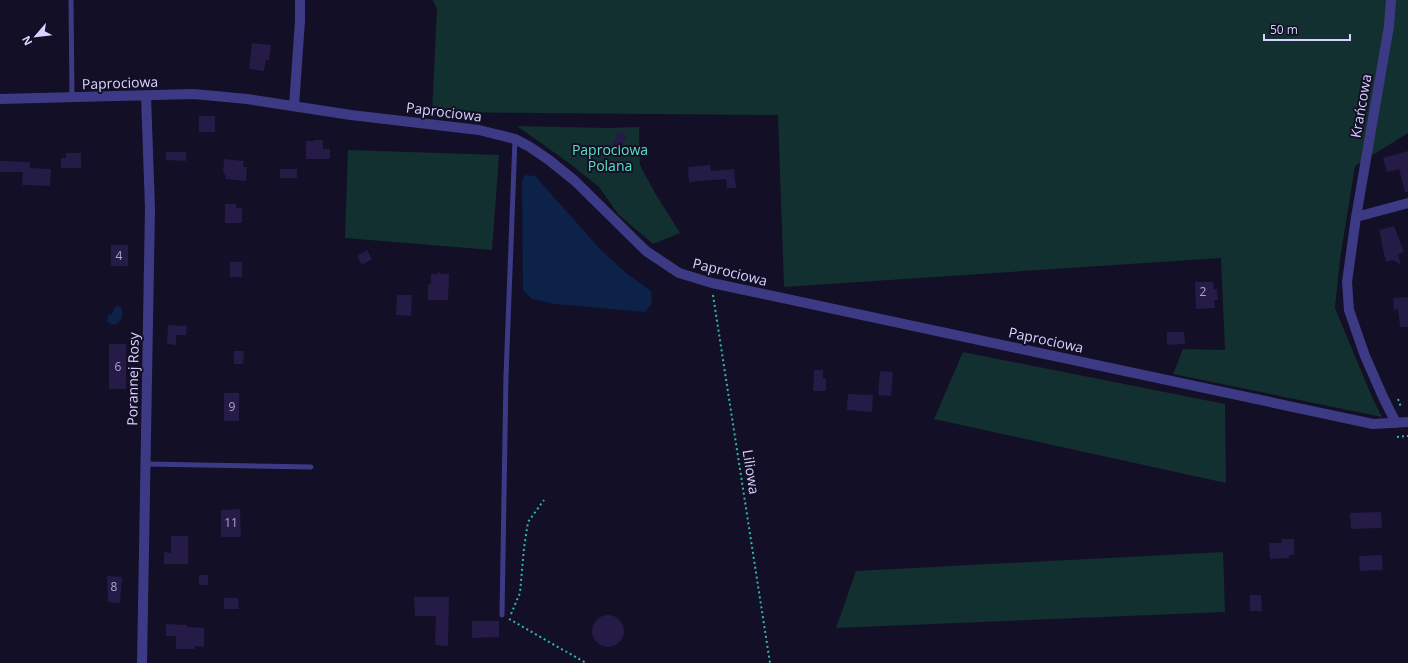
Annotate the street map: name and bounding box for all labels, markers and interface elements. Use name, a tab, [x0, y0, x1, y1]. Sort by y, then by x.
north arrow	[16, 16, 56, 56]
scale bar	[1264, 16, 1350, 42]
text: 50 m	[1270, 21, 1298, 38]
text: N	[18, 33, 35, 48]
street label: Paprociowa	[82, 72, 158, 93]
street label: Krańcowa	[1346, 73, 1375, 139]
street label: Paprociowa	[405, 97, 483, 126]
park label: Paprociowa Polana	[572, 140, 648, 175]
house number: 4	[116, 247, 123, 264]
street label: Paprociowa	[691, 253, 769, 290]
house number: 2	[1200, 283, 1207, 300]
street label: Paprociowa	[1007, 322, 1085, 357]
street label: Porannej Rosy	[122, 331, 143, 426]
house number: 6	[115, 358, 122, 375]
house number: 9	[229, 398, 236, 415]
street label: Liliowa	[739, 448, 764, 496]
house number: 11	[224, 514, 238, 531]
house number: 8	[111, 578, 118, 595]

